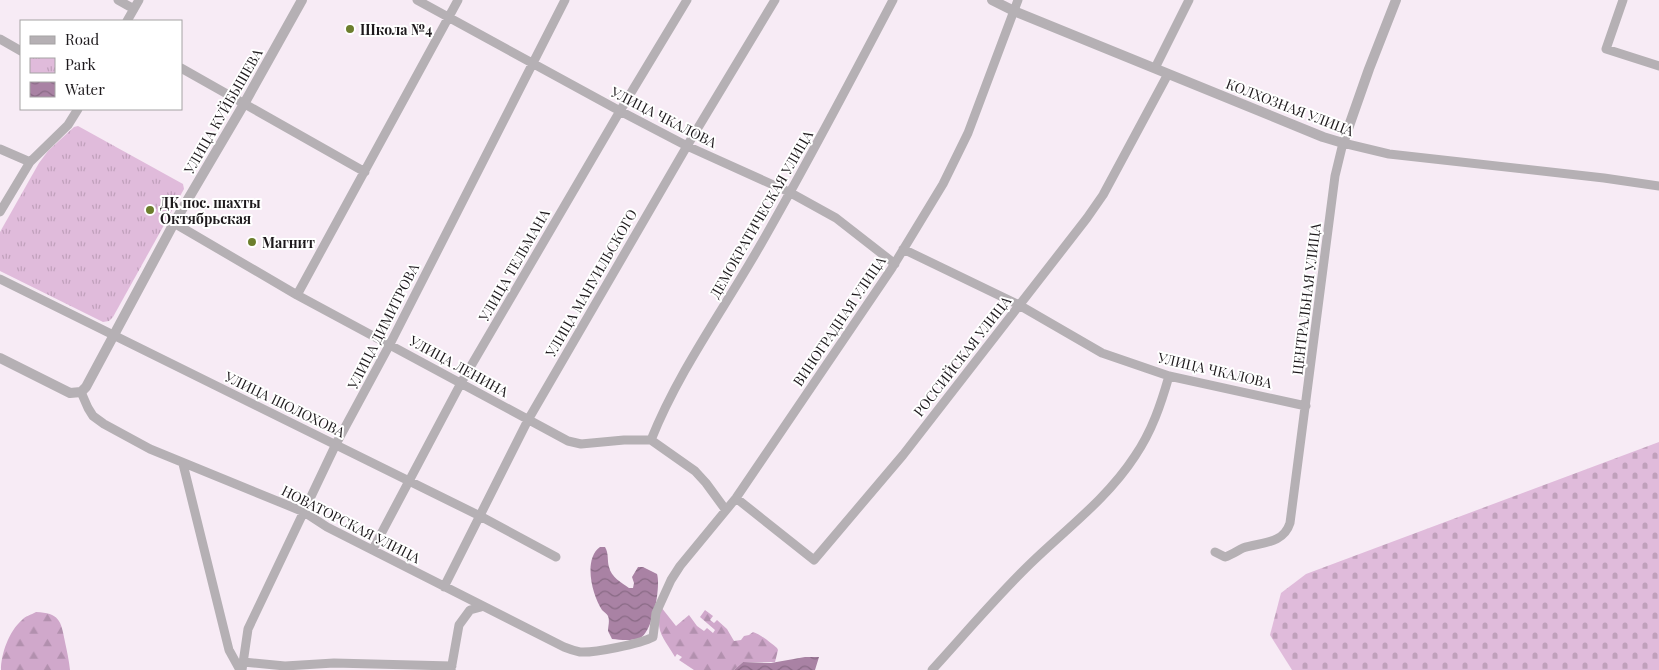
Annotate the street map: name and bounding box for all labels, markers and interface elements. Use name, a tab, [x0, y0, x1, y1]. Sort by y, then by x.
legend	[20, 20, 182, 110]
place label: Школа №4	[360, 20, 432, 39]
marker: Школа №4	[344, 23, 356, 35]
text: Road	[65, 29, 99, 49]
street label: УЛИЦА КУЙБЫШЕВА	[179, 45, 267, 178]
text: Park	[65, 54, 97, 74]
street label: КОЛХОЗНАЯ УЛИЦА	[1223, 74, 1357, 140]
text: Water	[64, 79, 105, 99]
street label: УЛИЦА ЧКАЛОВА	[607, 82, 720, 152]
street label: ДЕМОКРАТИЧЕСКАЯ УЛИЦА	[705, 126, 817, 302]
place label: ДК пос. шахты Октябрьская	[160, 193, 261, 228]
marker: ДК пос. шахты Октябрьская	[144, 204, 156, 216]
street label: УЛИЦА ТЕЛЬМАНА	[474, 205, 554, 326]
street label: УЛИЦА МАНУИЛЬСКОГО	[540, 206, 641, 361]
street label: ЦЕНТРАЛЬНАЯ УЛИЦА	[1287, 222, 1325, 376]
place label: Магнит	[262, 233, 315, 252]
marker: Магнит	[246, 236, 258, 248]
street label: ВИНОГРАДНАЯ УЛИЦА	[788, 252, 890, 390]
street label: УЛИЦА ДИМИТРОВА	[343, 260, 423, 393]
street label: РОССИЙСКАЯ УЛИЦА	[909, 292, 1015, 420]
street label: УЛИЦА ЛЕНИНА	[405, 330, 512, 401]
street label: УЛИЦА ЧКАЛОВА	[1155, 347, 1274, 392]
street label: УЛИЦА ШОЛОХОВА	[221, 366, 348, 441]
street label: НОВАТОРСКАЯ УЛИЦА	[278, 481, 424, 567]

